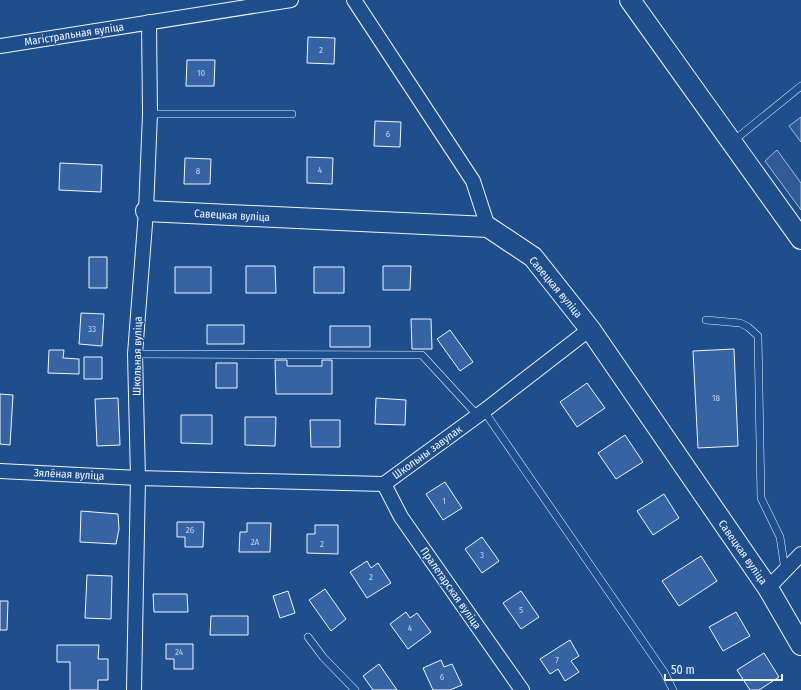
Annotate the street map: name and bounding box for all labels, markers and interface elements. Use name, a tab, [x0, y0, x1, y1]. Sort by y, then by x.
street label: Магістральная вуліца	[23, 20, 125, 49]
house number: 2	[319, 45, 323, 55]
house number: 10	[197, 68, 205, 78]
house number: 6	[386, 129, 391, 139]
house number: 4	[318, 165, 323, 175]
house number: 8	[196, 166, 201, 176]
street label: Савецкая вуліца	[194, 207, 270, 224]
street label: Савецкая вуліца	[526, 254, 585, 321]
street label: Школьная вуліца	[130, 316, 145, 396]
house number: 33	[88, 324, 96, 334]
house number: 18	[712, 393, 721, 403]
street label: Школьны завулак	[390, 422, 465, 482]
street label: Зялёная вуліца	[33, 466, 105, 483]
house number: 1	[442, 496, 446, 506]
street label: Савецкая вуліца	[716, 517, 770, 587]
house number: 26	[186, 525, 195, 535]
house number: 2А	[251, 537, 260, 547]
house number: 2	[320, 539, 324, 549]
street label: Пралетарская вуліца	[417, 545, 484, 632]
house number: 3	[480, 550, 484, 560]
house number: 2	[369, 572, 373, 582]
house number: 5	[519, 605, 523, 615]
house number: 4	[408, 623, 413, 633]
house number: 24	[175, 647, 184, 657]
house number: 7	[555, 655, 559, 665]
scale bar	[665, 656, 782, 682]
text: 50 m	[671, 663, 695, 677]
house number: 6	[440, 672, 445, 682]

